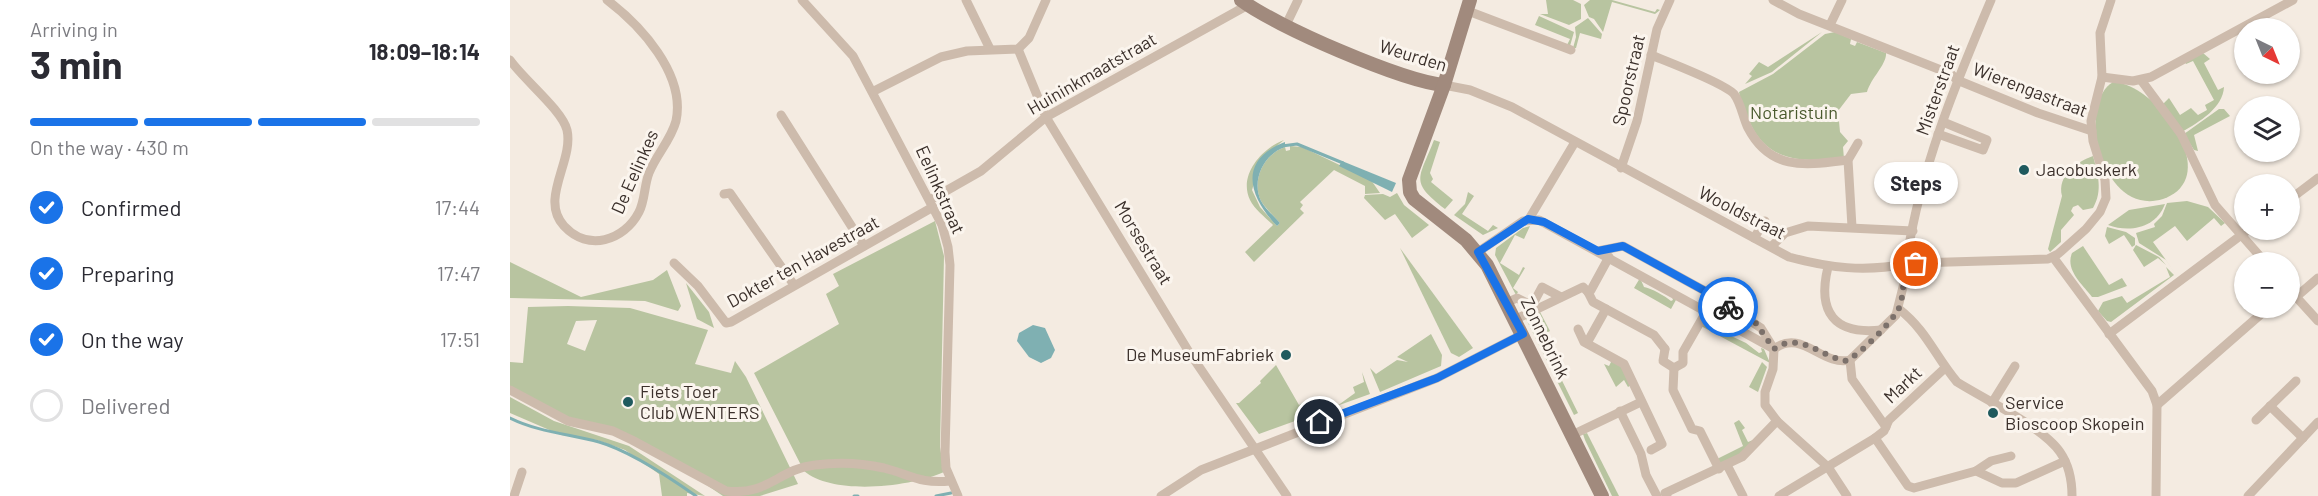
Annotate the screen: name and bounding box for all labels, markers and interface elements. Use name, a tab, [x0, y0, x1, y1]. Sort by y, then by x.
text: Arriving in	[30, 17, 118, 41]
north arrow	[2234, 18, 2300, 84]
map controls	[2234, 18, 2300, 318]
street label: Huininkmaatstraat	[1023, 27, 1160, 119]
street label: Spoorstraat	[1607, 32, 1649, 128]
street label: Weurden	[1377, 34, 1450, 76]
text: 18:09–18:14	[369, 38, 480, 64]
text: 3 min	[30, 40, 123, 87]
street label: Misterstraat	[1910, 41, 1964, 138]
street label: Wierengastraat	[1970, 57, 2091, 121]
button: layers	[2234, 96, 2300, 162]
park label: Notaristuin	[1750, 101, 1838, 123]
street label: De Eelinkes	[606, 126, 662, 217]
text: On the way · 430 m	[30, 135, 189, 159]
street label: Eelinkstraat	[912, 142, 970, 237]
place label: Jacobuskerk	[2036, 158, 2137, 180]
callout: Steps	[1874, 162, 1958, 204]
marker: Jacobuskerk	[2017, 163, 2031, 177]
text: Steps	[1890, 171, 1942, 195]
button: +	[2234, 174, 2300, 240]
street label: Wooldstraat	[1695, 181, 1790, 243]
icon: check	[30, 191, 63, 224]
text: Confirmed	[81, 194, 181, 220]
text: 17:44	[435, 195, 480, 219]
street label: Morsestraat	[1110, 197, 1177, 288]
street label: Dokter ten Havestraat	[723, 210, 882, 312]
pin	[1890, 238, 1941, 289]
icon: bag	[1899, 247, 1932, 280]
button: −	[2234, 252, 2300, 318]
icon: check	[30, 257, 63, 290]
text: Preparing	[81, 260, 174, 286]
text: 17:47	[437, 261, 480, 285]
courier	[1698, 277, 1758, 337]
icon: bike	[1712, 291, 1745, 324]
street label: Zonnebrink	[1517, 293, 1575, 382]
icon: check	[30, 323, 63, 356]
text: On the way	[81, 326, 184, 352]
text: 17:51	[440, 327, 480, 351]
place label: De MuseumFabriek	[1126, 343, 1274, 365]
marker: De MuseumFabriek	[1279, 348, 1293, 362]
street label: Markt	[1879, 361, 1926, 407]
place label: Fiets Toer Club WENTERS	[640, 380, 759, 423]
place label: Service Bioscoop Skopein	[2005, 391, 2145, 434]
text: Delivered	[81, 392, 170, 418]
marker: Fiets Toer Club WENTERS	[621, 395, 635, 409]
pin	[1294, 396, 1345, 447]
icon: home	[1303, 405, 1336, 438]
marker: Service Bioscoop Skopein	[1986, 406, 2000, 420]

